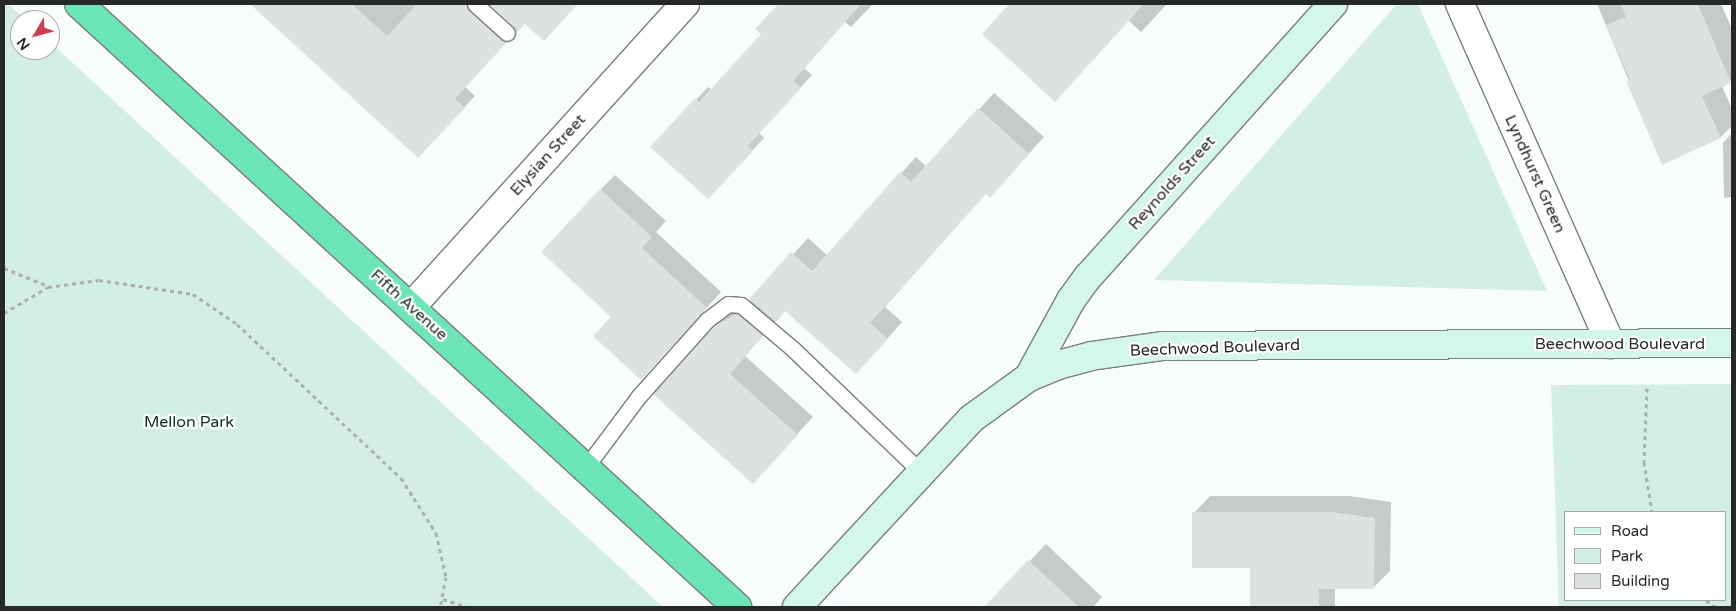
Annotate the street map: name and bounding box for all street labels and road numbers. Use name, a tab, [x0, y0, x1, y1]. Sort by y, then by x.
street label: Elysian Street	[506, 110, 590, 200]
street label: Lyndhurst Green	[1500, 112, 1570, 236]
street label: Reynolds Street	[1125, 132, 1219, 234]
street label: Fifth Avenue	[367, 265, 451, 345]
street label: Beechwood Boulevard	[1535, 334, 1705, 354]
street label: Beechwood Boulevard	[1130, 335, 1300, 361]

